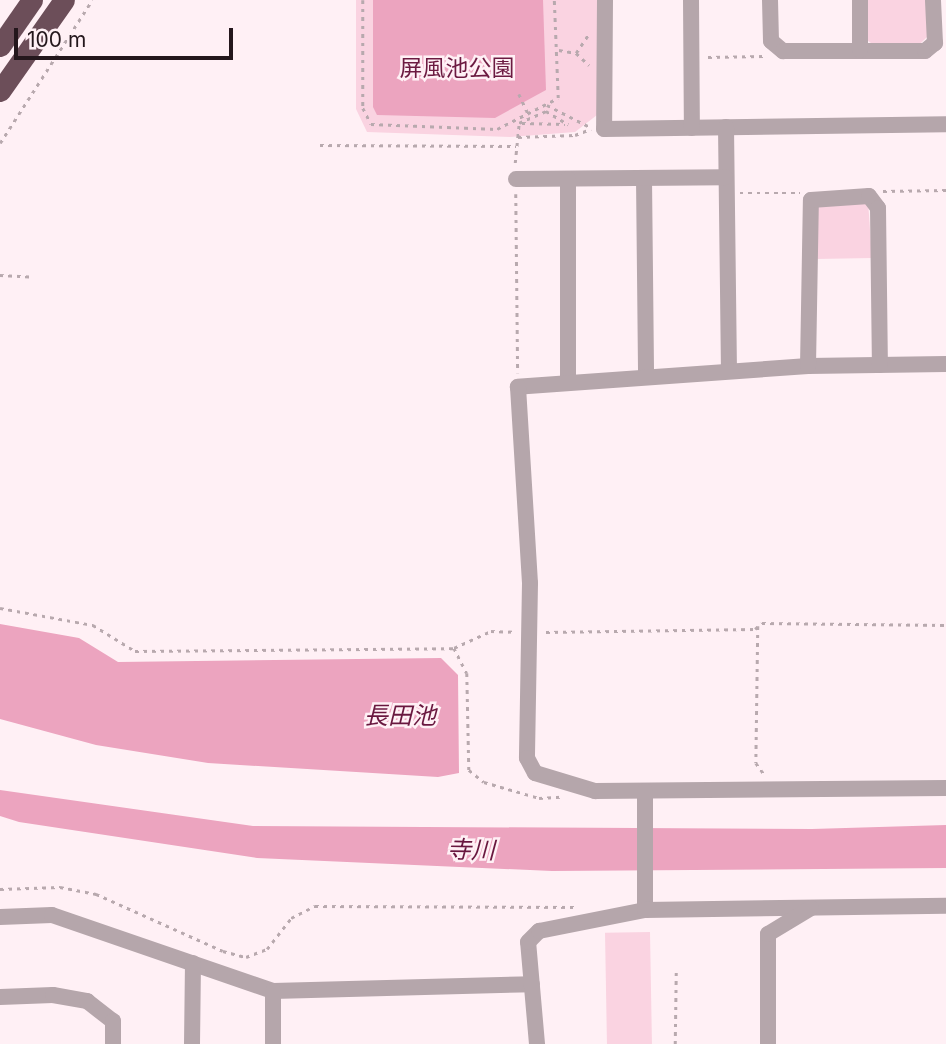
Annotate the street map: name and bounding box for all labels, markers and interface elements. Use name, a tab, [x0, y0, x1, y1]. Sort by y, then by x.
scale bar	[18, 14, 236, 58]
text: 100 m	[27, 27, 86, 52]
park label: 屏風池公園	[400, 54, 514, 82]
water label: 長田池	[364, 702, 436, 730]
water label: 寺川	[447, 835, 495, 865]

